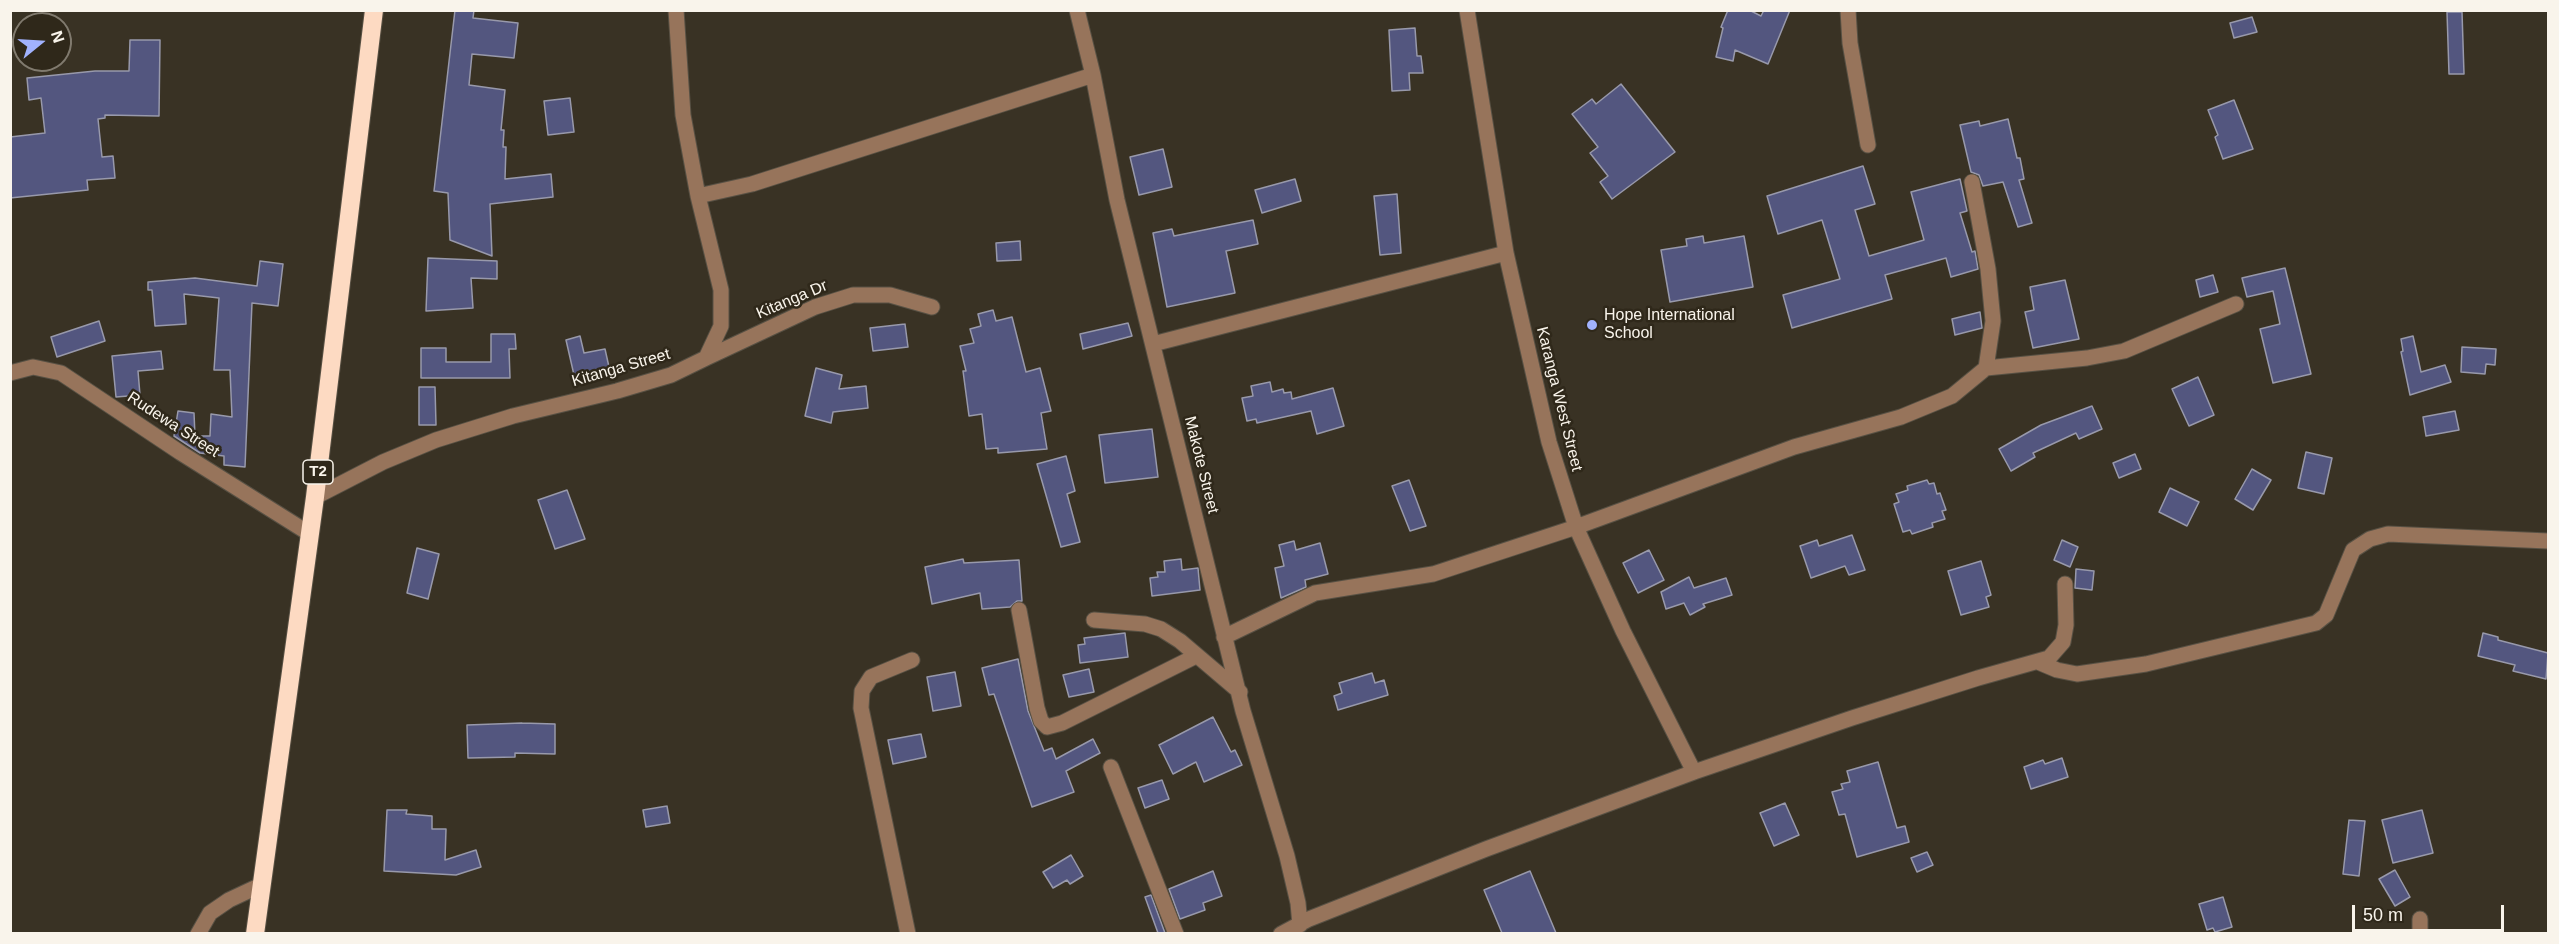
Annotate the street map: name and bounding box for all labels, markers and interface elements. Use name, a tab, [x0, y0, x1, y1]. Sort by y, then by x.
north arrow	[12, 12, 72, 72]
text: N	[48, 29, 68, 45]
street label: Kitanga Dr	[753, 276, 831, 324]
place label: Hope International School	[1604, 306, 1735, 344]
marker: Hope International School	[1585, 318, 1599, 332]
street label: Karanga West Street	[1532, 325, 1586, 473]
street label: Kitanga Street	[570, 345, 672, 391]
street label: Rudewa Street	[123, 388, 223, 462]
street label: Makote Street	[1180, 414, 1222, 516]
road number: T2	[303, 460, 333, 484]
scale bar	[2355, 893, 2506, 931]
text: 50 m	[2363, 905, 2403, 925]

